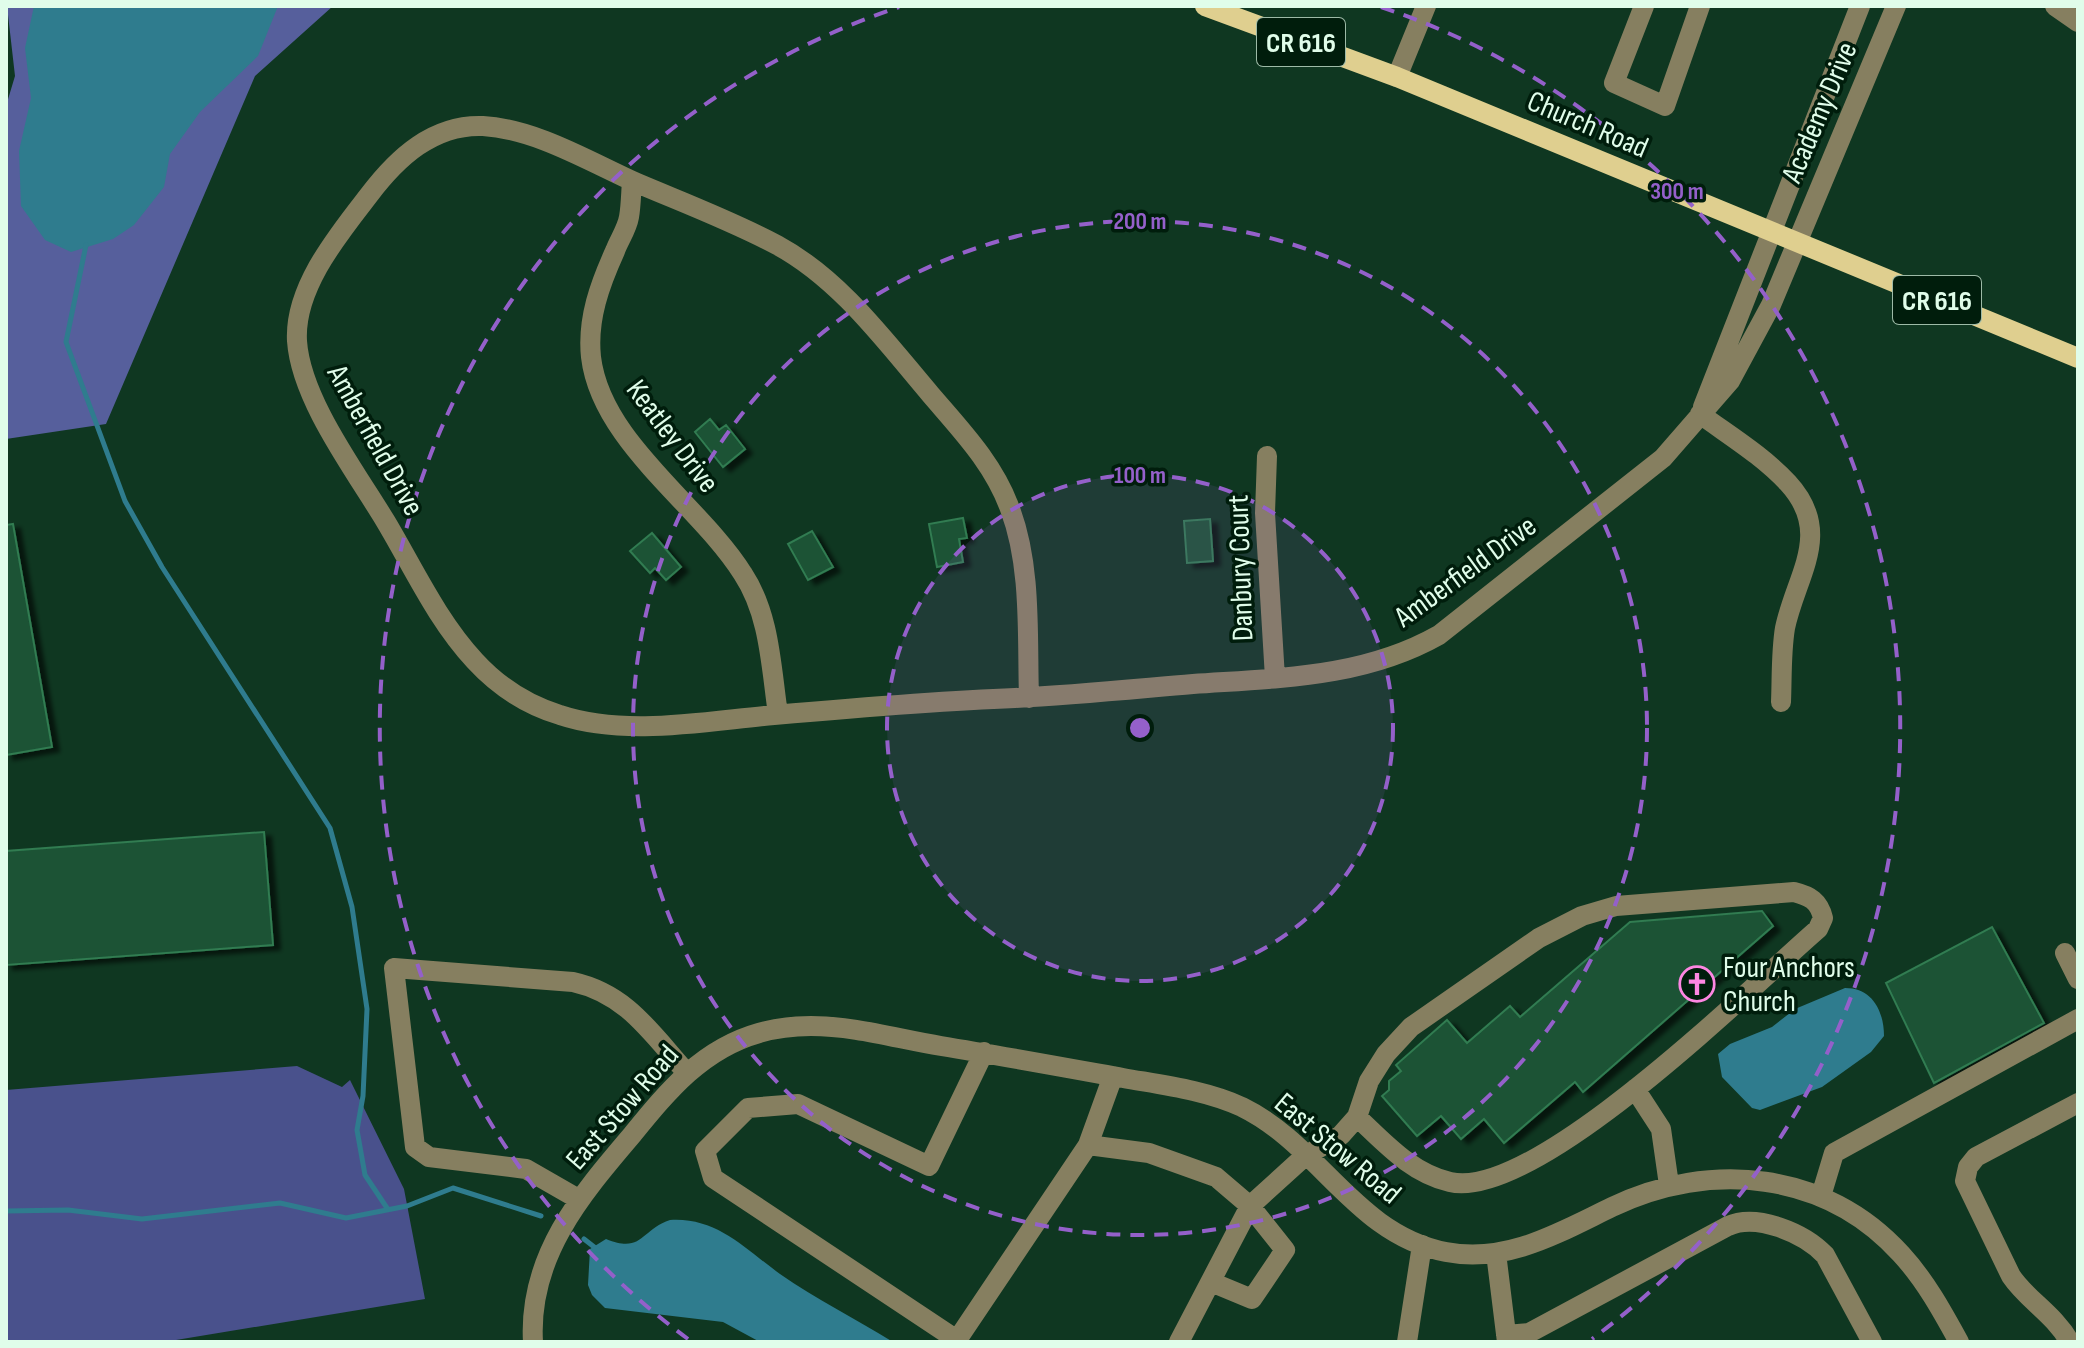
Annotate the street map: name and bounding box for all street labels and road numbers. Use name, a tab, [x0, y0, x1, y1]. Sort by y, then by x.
road number: CR 616	[1257, 18, 1345, 66]
street label: Academy Drive	[1774, 37, 1866, 189]
street label: Church Road	[1522, 83, 1653, 166]
road number: CR 616	[1893, 276, 1981, 324]
street label: Amberfield Drive	[319, 358, 431, 522]
street label: Keatley Drive	[618, 373, 726, 500]
street label: Danbury Court	[1220, 494, 1262, 642]
street label: Amberfield Drive	[1387, 508, 1544, 636]
street label: East Stow Road	[559, 1038, 687, 1178]
street label: East Stow Road	[1267, 1086, 1408, 1212]

